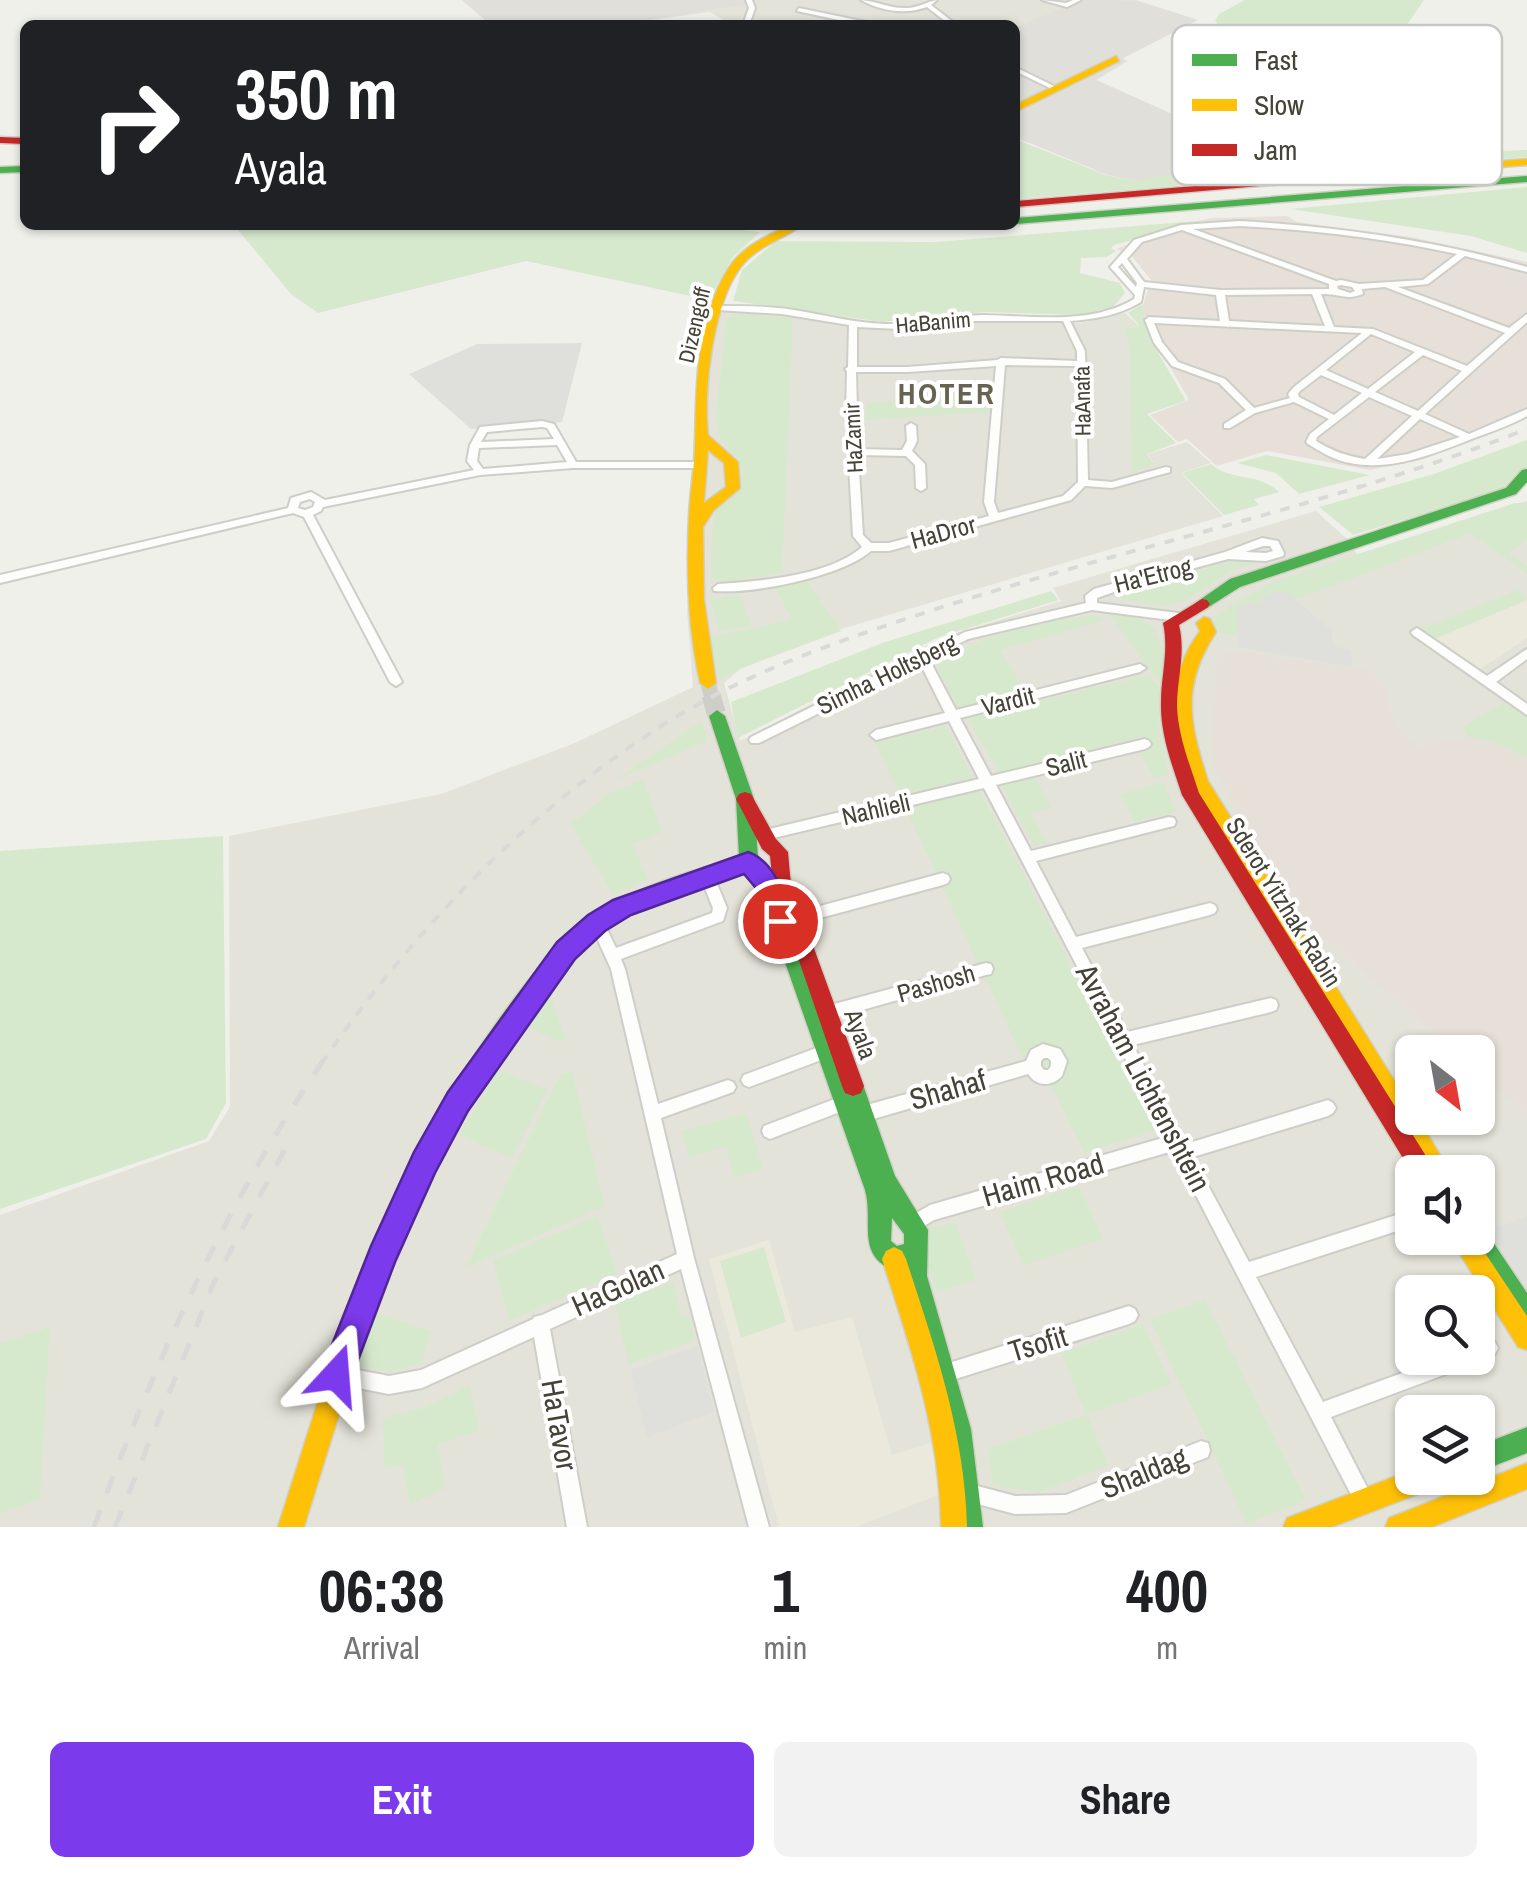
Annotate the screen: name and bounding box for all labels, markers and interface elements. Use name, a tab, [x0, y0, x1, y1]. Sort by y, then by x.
legend	[1172, 25, 1502, 185]
text: Fast	[1254, 41, 1298, 79]
text: 350 m	[235, 47, 398, 141]
icon: right	[70, 60, 200, 190]
text: Slow	[1254, 86, 1304, 124]
text: Jam	[1254, 131, 1297, 169]
text: Ayala	[235, 137, 327, 198]
street label: Dizengoff	[671, 284, 717, 366]
street label: HaBanim	[894, 304, 972, 340]
street label: HaAnafa	[1066, 366, 1098, 436]
district label: HOTER	[898, 373, 996, 413]
street label: HaZamir	[836, 402, 870, 474]
street label: HaDror	[907, 507, 979, 557]
street label: Ha'Etrog	[1110, 549, 1196, 601]
street label: Simha Holtsberg	[811, 625, 964, 723]
street label: Vardit	[978, 678, 1038, 724]
street label: Salit	[1042, 741, 1090, 784]
street label: Nahlieli	[838, 785, 914, 833]
street label: Sderot Yitzhak Rabin	[1218, 811, 1350, 993]
pin	[738, 879, 823, 964]
icon: arrive	[753, 894, 808, 949]
street label: Pashosh	[893, 956, 979, 1010]
street label: Avraham Lichtenshtein	[1066, 956, 1221, 1198]
street label: Ayala	[836, 1003, 886, 1064]
north arrow	[1395, 1035, 1495, 1135]
map controls	[1395, 1035, 1495, 1495]
street label: Shahaf	[905, 1059, 991, 1119]
street label: Haim Road	[977, 1143, 1108, 1215]
button: sound	[1395, 1155, 1495, 1255]
street label: HaGolan	[565, 1249, 670, 1325]
button: search	[1395, 1275, 1495, 1375]
street label: Tsofit	[1003, 1315, 1072, 1371]
position arrow	[284, 1323, 388, 1427]
street label: HaTavor	[532, 1376, 588, 1474]
button: layers	[1395, 1395, 1495, 1495]
street label: Shaldag	[1094, 1437, 1193, 1508]
text: 06:38	[319, 1550, 445, 1631]
text: 1	[772, 1550, 799, 1631]
text: 400	[1126, 1550, 1208, 1631]
text: Arrival	[344, 1626, 420, 1669]
text: min	[763, 1626, 807, 1669]
text: m	[1156, 1626, 1178, 1669]
button: Exit	[50, 1742, 754, 1857]
button: Share	[774, 1742, 1477, 1857]

